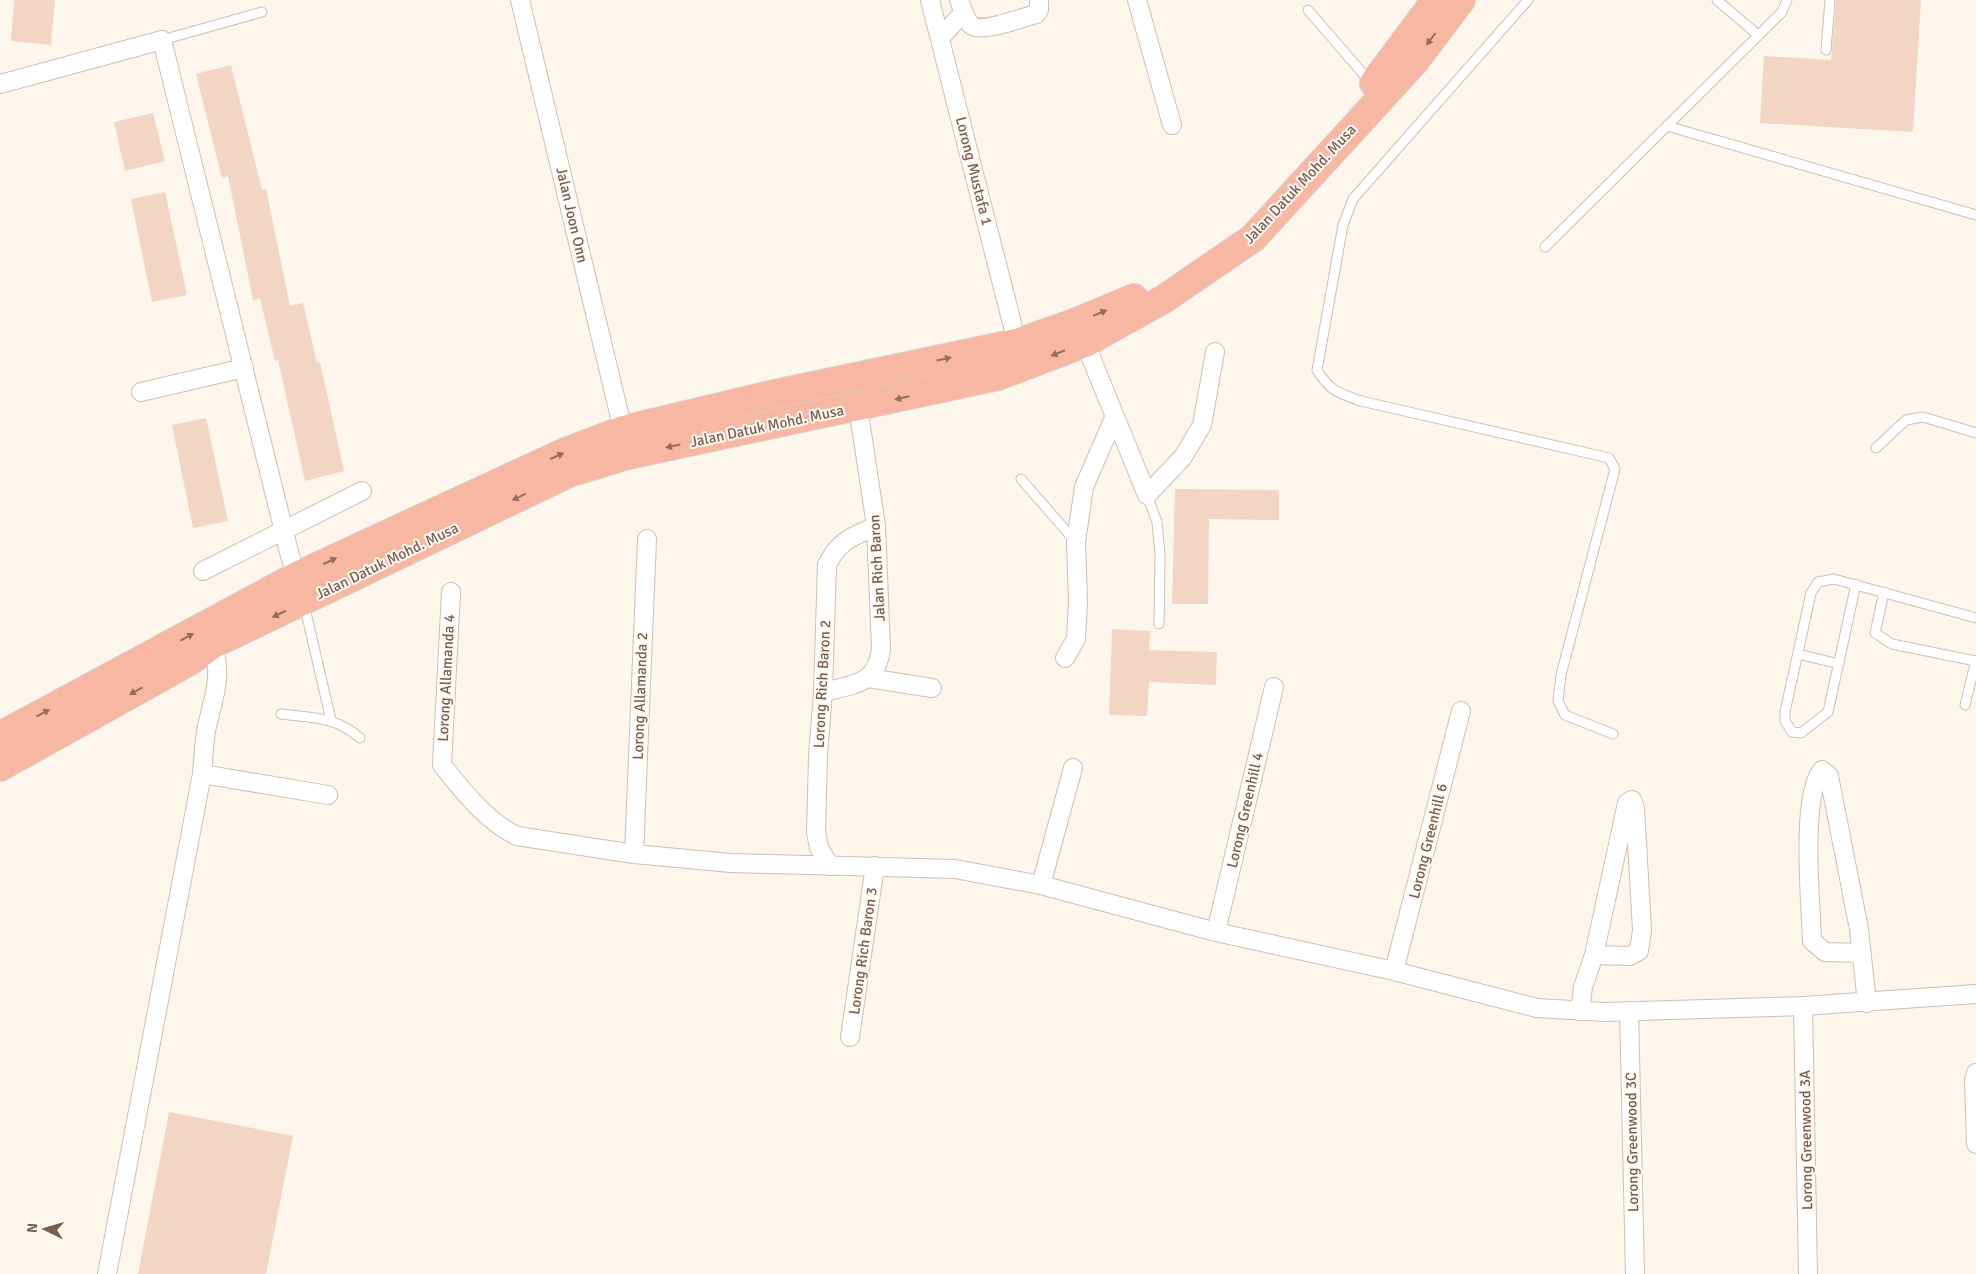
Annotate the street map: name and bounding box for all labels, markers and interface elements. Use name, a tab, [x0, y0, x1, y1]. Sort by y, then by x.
one-way arrow	[1426, 32, 1437, 45]
street label: Lorong Mustafa 1	[952, 115, 996, 227]
street label: Jalan Datuk Mohd. Musa	[1240, 121, 1360, 247]
street label: Jalan Joon Onn	[552, 165, 592, 265]
one-way arrow	[1093, 308, 1107, 316]
one-way arrow	[1050, 350, 1065, 357]
one-way arrow	[937, 355, 952, 363]
one-way arrow	[893, 394, 909, 402]
street label: Jalan Datuk Mohd. Musa	[689, 401, 845, 451]
one-way arrow	[665, 442, 680, 450]
one-way arrow	[550, 451, 564, 459]
one-way arrow	[512, 493, 526, 501]
street label: Jalan Rich Baron	[865, 514, 889, 622]
street label: Jalan Datuk Mohd. Musa	[313, 519, 461, 603]
one-way arrow	[323, 557, 337, 565]
one-way arrow	[272, 610, 286, 618]
street label: Lorong Allamanda 4	[434, 614, 458, 742]
street label: Lorong Rich Baron 2	[810, 619, 834, 749]
street label: Lorong Allamanda 2	[629, 632, 651, 760]
one-way arrow	[180, 633, 194, 641]
one-way arrow	[129, 687, 144, 695]
one-way arrow	[36, 709, 50, 717]
street label: Lorong Greenhill 4	[1223, 750, 1267, 870]
street label: Lorong Greenhill 6	[1405, 782, 1451, 900]
street label: Lorong Rich Baron 3	[845, 886, 881, 1016]
street label: Lorong Greenwood 3A	[1796, 1070, 1816, 1210]
street label: Lorong Greenwood 3C	[1622, 1072, 1642, 1212]
north arrow	[20, 1204, 70, 1254]
text: N	[24, 1222, 41, 1234]

